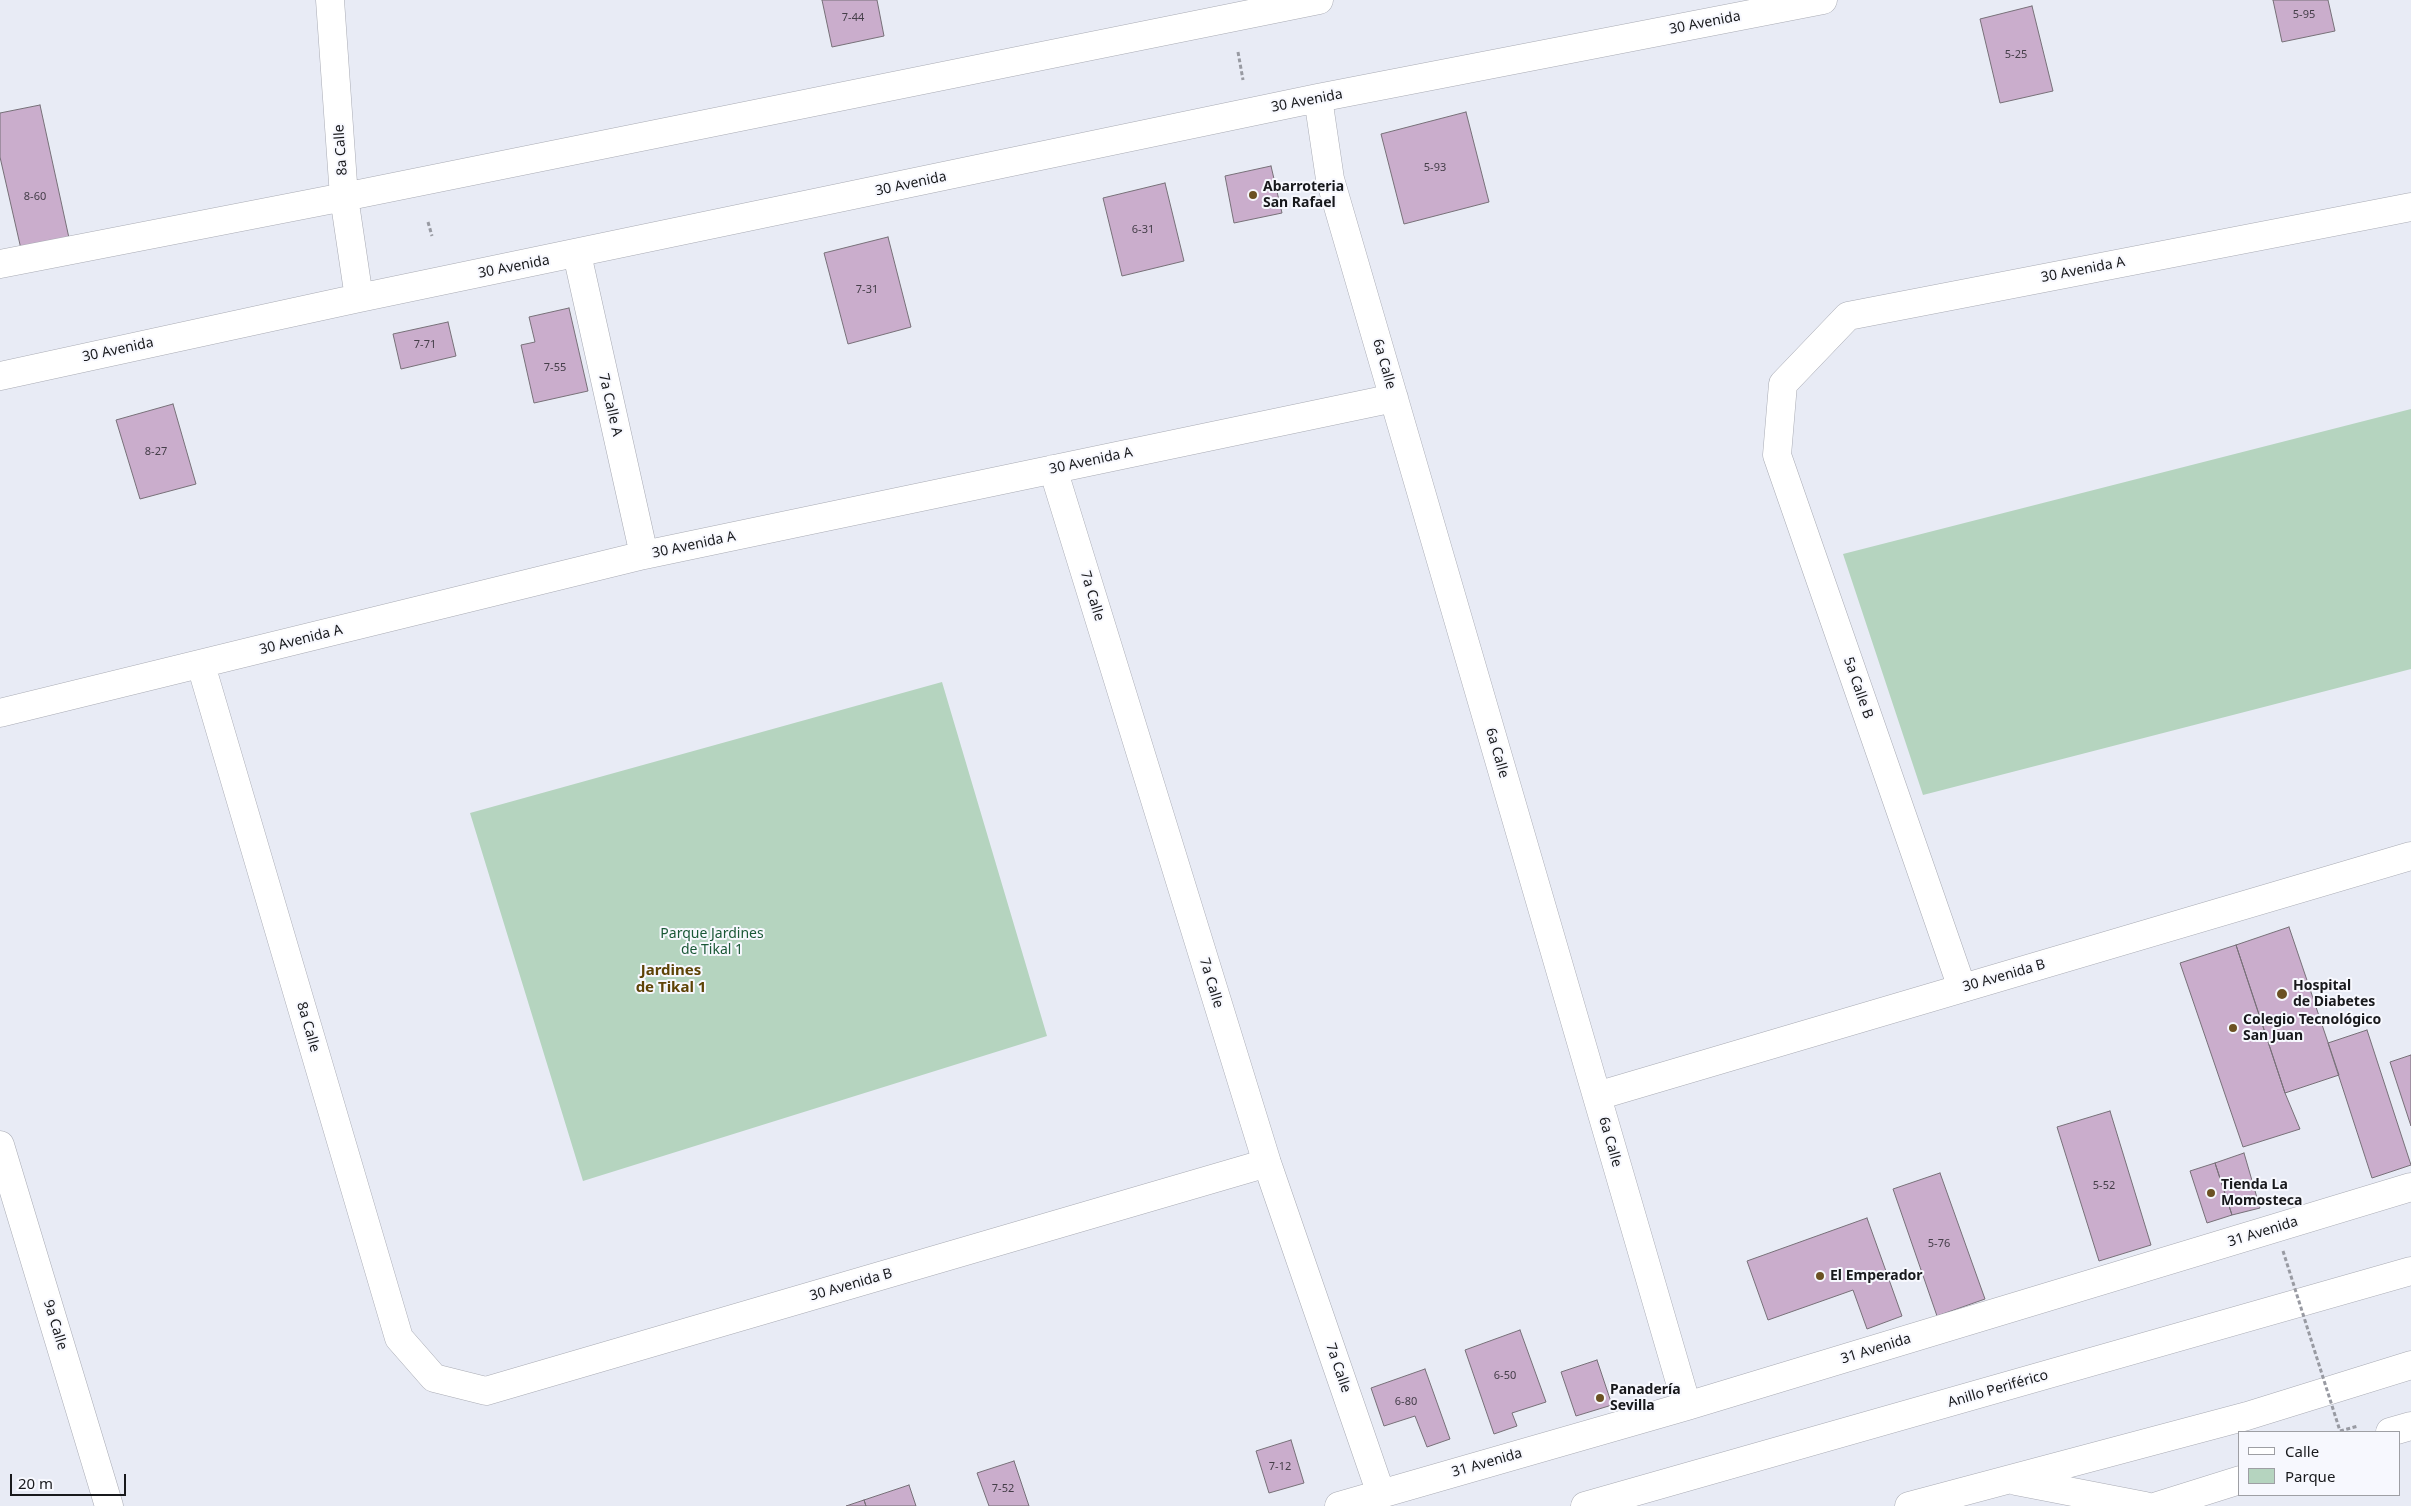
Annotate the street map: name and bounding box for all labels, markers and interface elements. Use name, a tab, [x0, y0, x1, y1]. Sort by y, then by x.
street label: 30 Avenida	[1668, 8, 1742, 38]
house number: 5-95	[2293, 8, 2315, 22]
house number: 7-44	[842, 11, 864, 25]
house number: 5-25	[2005, 48, 2027, 62]
street label: 30 Avenida	[1270, 86, 1344, 116]
street label: 8a Calle	[331, 124, 351, 176]
house number: 5-93	[1424, 161, 1446, 175]
street label: 30 Avenida	[874, 168, 948, 200]
place label: Abarroteria San Rafael	[1263, 179, 1344, 212]
marker: Abarroteria San Rafael	[1247, 189, 1259, 201]
house number: 8-60	[24, 190, 46, 204]
house number: 6-31	[1132, 223, 1154, 237]
street label: 30 Avenida	[477, 252, 551, 282]
street label: 30 Avenida A	[2040, 254, 2126, 286]
house number: 7-31	[856, 283, 878, 297]
street label: 30 Avenida	[81, 334, 155, 366]
street label: 6a Calle	[1369, 337, 1399, 391]
house number: 7-71	[414, 338, 436, 352]
house number: 7-55	[544, 361, 566, 375]
street label: 7a Calle A	[595, 372, 625, 438]
street label: 30 Avenida A	[1048, 444, 1134, 478]
house number: 8-27	[145, 445, 167, 459]
street label: 30 Avenida A	[651, 528, 737, 562]
street label: 7a Calle	[1076, 569, 1108, 623]
street label: 30 Avenida A	[258, 622, 344, 658]
street label: 5a Calle B	[1840, 655, 1876, 721]
street label: 6a Calle	[1482, 726, 1512, 780]
park label: Parque Jardines de Tikal 1	[660, 926, 764, 959]
street label: 7a Calle	[1195, 956, 1227, 1010]
street label: 30 Avenida B	[1961, 956, 2047, 996]
district label: Jardines de Tikal 1	[636, 962, 706, 997]
place label: Hospital de Diabetes	[2293, 978, 2375, 1010]
marker: Hospital de Diabetes	[2275, 987, 2289, 1001]
street label: 8a Calle	[293, 1000, 323, 1054]
place label: Colegio Tecnológico San Juan	[2243, 1012, 2381, 1044]
marker: Colegio Tecnológico San Juan	[2227, 1022, 2239, 1034]
street label: 6a Calle	[1595, 1115, 1625, 1169]
place label: Tienda La Momosteca	[2221, 1177, 2302, 1210]
house number: 5-52	[2093, 1179, 2115, 1193]
marker: Tienda La Momosteca	[2205, 1187, 2217, 1199]
street label: 31 Avenida	[2226, 1213, 2300, 1251]
house number: 5-76	[1928, 1237, 1950, 1251]
street label: 30 Avenida B	[808, 1265, 894, 1305]
place label: El Emperador	[1830, 1268, 1923, 1284]
marker: El Emperador	[1814, 1270, 1826, 1282]
street label: 9a Calle	[39, 1298, 71, 1352]
street label: 31 Avenida	[1839, 1330, 1913, 1368]
street label: 7a Calle	[1322, 1341, 1354, 1395]
street label: Anillo Periférico	[1946, 1367, 2050, 1411]
house number: 6-50	[1494, 1369, 1516, 1383]
place label: Panadería Sevilla	[1610, 1382, 1681, 1414]
marker: Panadería Sevilla	[1594, 1392, 1606, 1404]
house number: 6-80	[1395, 1395, 1417, 1409]
legend	[2238, 1431, 2401, 1496]
text: Calle	[2285, 1441, 2319, 1461]
street label: 31 Avenida	[1450, 1445, 1524, 1481]
house number: 7-12	[1269, 1460, 1291, 1474]
scale bar	[12, 1464, 129, 1496]
text: Parque	[2285, 1466, 2335, 1486]
text: 20 m	[18, 1473, 53, 1493]
house number: 7-52	[992, 1482, 1014, 1496]

